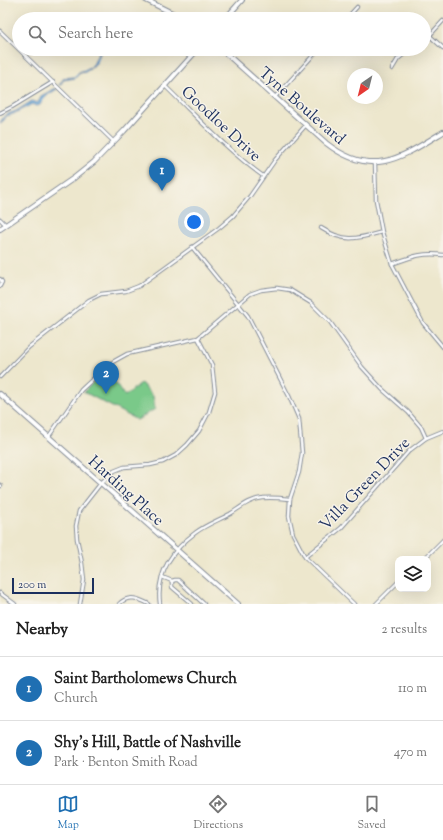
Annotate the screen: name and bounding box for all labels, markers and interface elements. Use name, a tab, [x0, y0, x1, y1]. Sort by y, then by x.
search box	[12, 12, 431, 56]
icon: search	[26, 23, 48, 45]
text: Search here	[58, 24, 133, 45]
street label: Tyne Boulevard	[253, 63, 350, 151]
north arrow	[347, 68, 383, 104]
street label: Goodloe Drive	[175, 82, 265, 168]
pin: 1	[149, 158, 175, 191]
your location	[184, 212, 204, 232]
pin: 2	[93, 361, 119, 394]
street label: Villa Green Drive	[315, 433, 416, 536]
street label: Harding Place	[82, 451, 168, 532]
map controls	[395, 556, 431, 592]
button: layers	[395, 556, 431, 592]
scale bar	[12, 576, 94, 595]
text: 200 m	[18, 577, 46, 593]
text: Nearby	[16, 618, 68, 642]
text: 2 results	[382, 621, 427, 639]
text: Saint Bartholomews Church	[54, 669, 237, 690]
text: 1	[27, 680, 31, 698]
text: 110 m	[398, 680, 427, 698]
text: Church	[54, 690, 98, 708]
text: Shy's Hill, Battle of Nashville	[54, 733, 241, 754]
text: 2	[26, 744, 32, 762]
text: 470 m	[394, 744, 427, 762]
text: Park · Benton Smith Road	[54, 754, 198, 772]
tab: Map	[57, 793, 79, 833]
tab: Directions	[194, 793, 243, 833]
tab: Saved	[358, 793, 386, 833]

